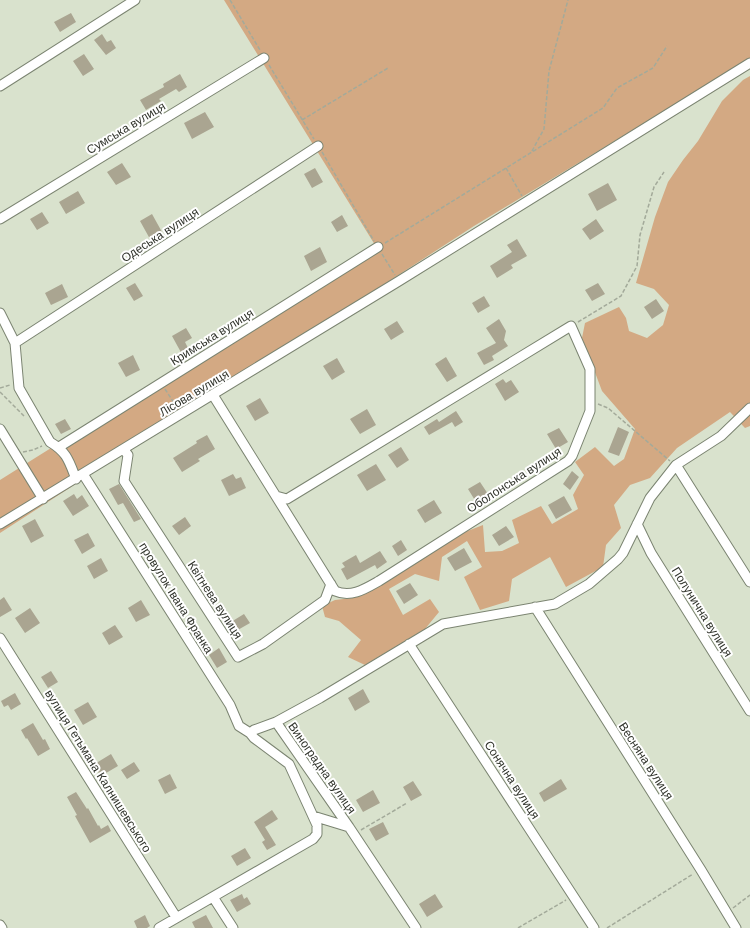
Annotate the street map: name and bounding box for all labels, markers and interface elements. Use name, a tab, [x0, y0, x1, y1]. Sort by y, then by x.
street label: Сумська вулиця	[84, 99, 168, 157]
street label: Одеська вулиця	[119, 205, 201, 265]
street label: Кримська вулиця	[168, 306, 256, 368]
street label: Лісова вулиця	[157, 367, 231, 419]
street label: Оболонська вулиця	[464, 444, 564, 516]
street label: провулок Івана Франка	[136, 540, 216, 656]
street label: Квітнева вулиця	[185, 558, 245, 642]
street label: Полунична вулиця	[669, 565, 735, 659]
street label: вулиця Гетьмана Калнишевського	[42, 687, 154, 855]
street label: Виноградна вулиця	[285, 720, 359, 816]
street label: Весняна вулиця	[616, 720, 676, 802]
street label: Сонячна вулиця	[482, 738, 542, 822]

